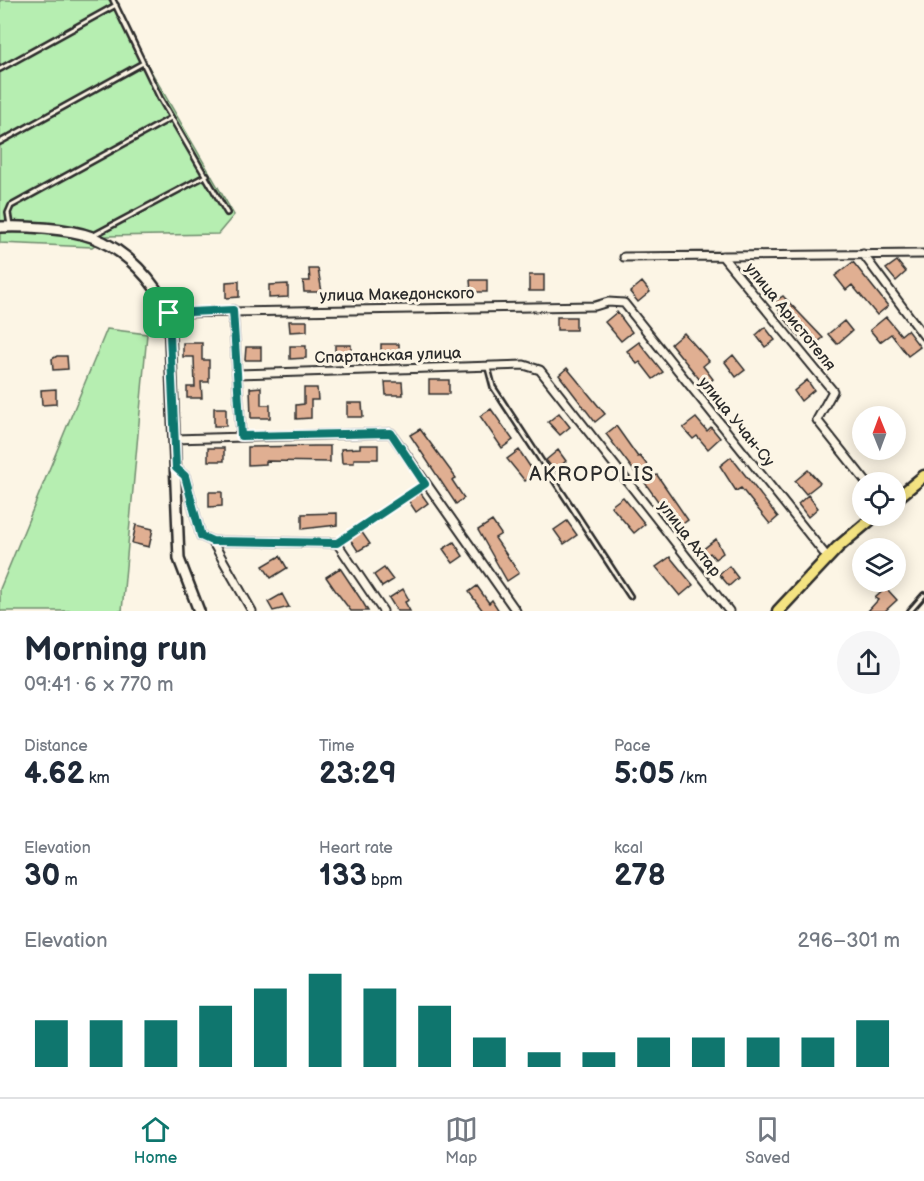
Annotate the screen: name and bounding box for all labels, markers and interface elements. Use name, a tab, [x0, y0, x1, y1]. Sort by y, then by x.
street label: улица Аристотеля	[741, 259, 839, 375]
street label: улица Македонского	[320, 284, 474, 306]
pin	[143, 287, 194, 338]
icon: arrive	[152, 296, 185, 329]
street label: Спартанская улица	[314, 344, 462, 368]
street label: улица Учан-Су	[694, 373, 778, 471]
north arrow	[852, 406, 906, 460]
map controls	[852, 406, 906, 592]
district label: AKROPOLIS	[529, 463, 655, 487]
button: locate	[852, 472, 906, 526]
street label: улица Ахтар	[653, 497, 725, 581]
button: layers	[852, 538, 906, 592]
text: Morning run	[24, 630, 207, 670]
button: share	[837, 631, 900, 694]
text: 09:41 · 6 × 770 m	[24, 673, 173, 697]
text: Distance	[24, 737, 88, 756]
text: Time	[319, 737, 354, 756]
text: Pace	[614, 737, 650, 756]
text: 4.62	[24, 756, 84, 792]
text: 23:29	[319, 756, 397, 792]
text: 5:05	[614, 756, 675, 792]
text: km	[84, 769, 110, 788]
text: /km	[675, 769, 707, 788]
text: Elevation	[24, 839, 91, 858]
text: Heart rate	[319, 839, 393, 858]
text: kcal	[614, 839, 643, 858]
text: 30	[24, 858, 60, 894]
text: 133	[319, 858, 367, 894]
text: 278	[614, 858, 666, 894]
text: m	[60, 871, 78, 890]
text: bpm	[367, 871, 403, 890]
text: Elevation	[24, 929, 107, 953]
text: 296–301 m	[798, 929, 900, 953]
tab: Home	[134, 1113, 177, 1168]
tab: Map	[445, 1113, 478, 1168]
tab: Saved	[745, 1113, 790, 1168]

